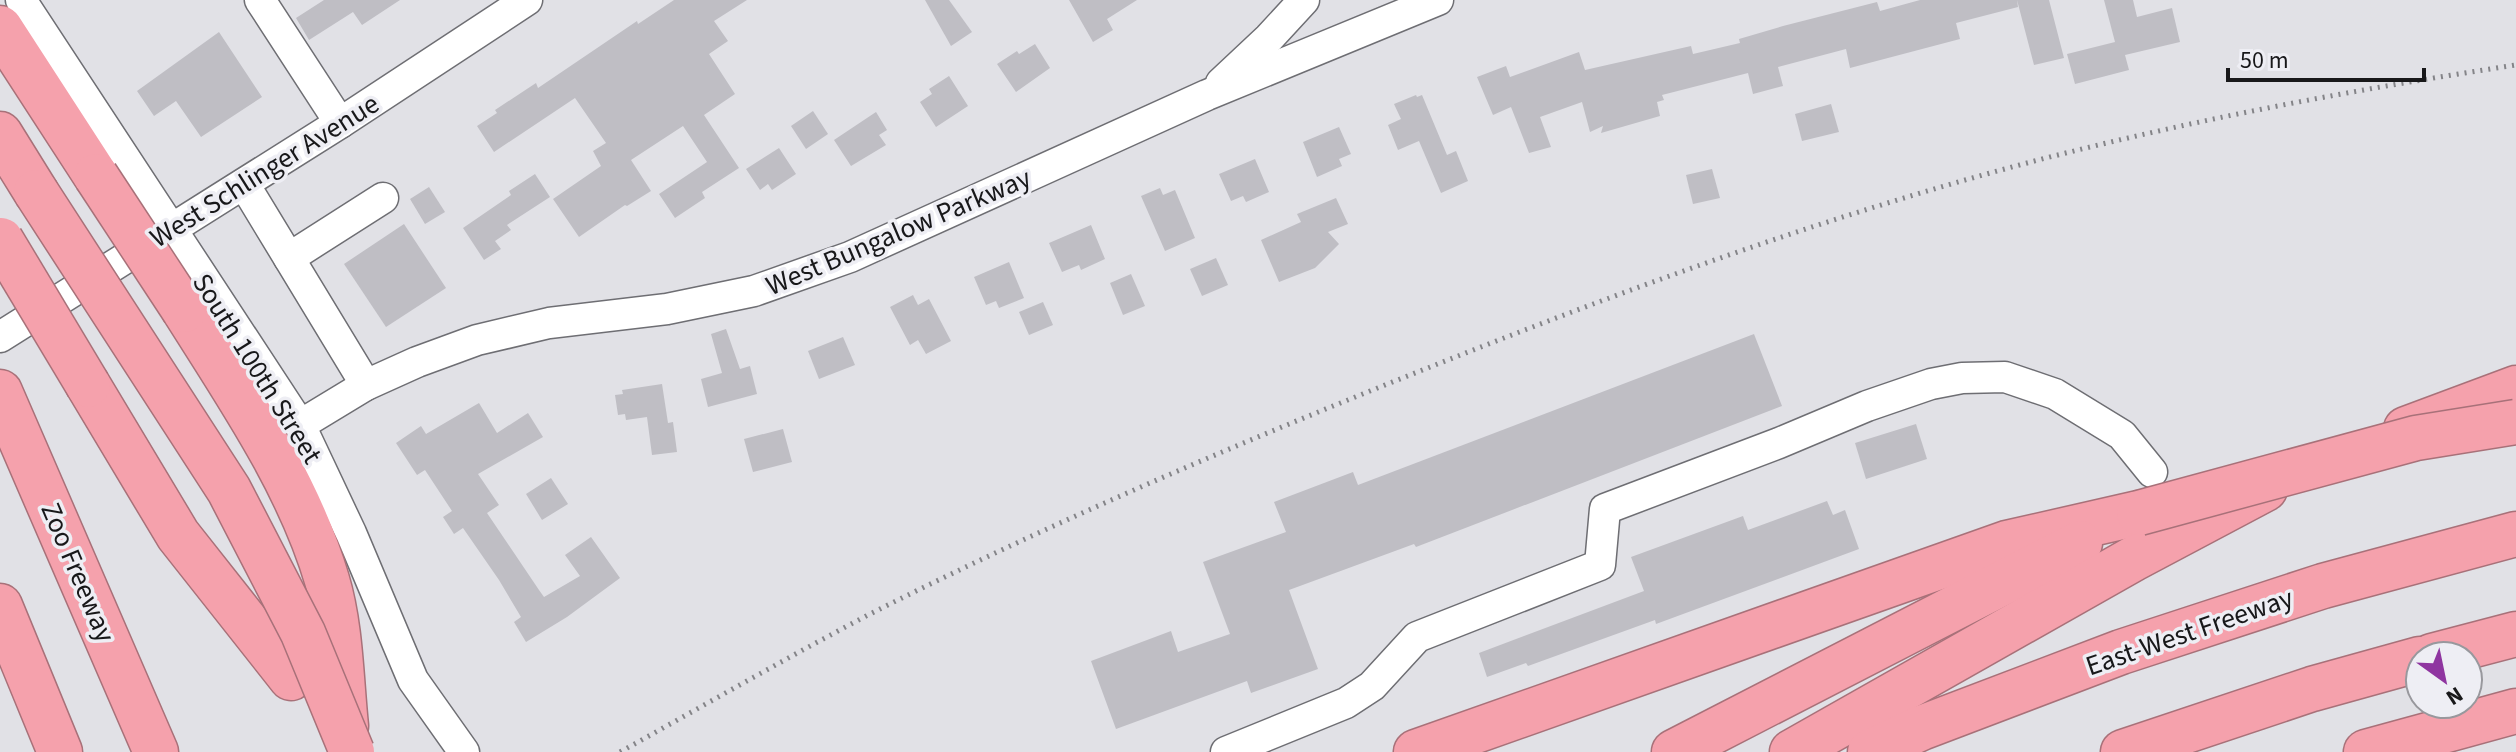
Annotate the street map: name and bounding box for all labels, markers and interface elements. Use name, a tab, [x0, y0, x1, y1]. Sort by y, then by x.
scale bar	[2228, 32, 2424, 82]
text: 50 m	[2240, 43, 2289, 78]
street label: West Schlinger Avenue	[142, 84, 387, 258]
street label: West Bungalow Parkway	[760, 158, 1037, 306]
street label: South 100th Street	[182, 266, 332, 472]
street label: Zoo Freeway	[31, 496, 125, 648]
street label: East-West Freeway	[2080, 578, 2298, 686]
north arrow	[2404, 640, 2484, 720]
text: N	[2439, 679, 2469, 713]

